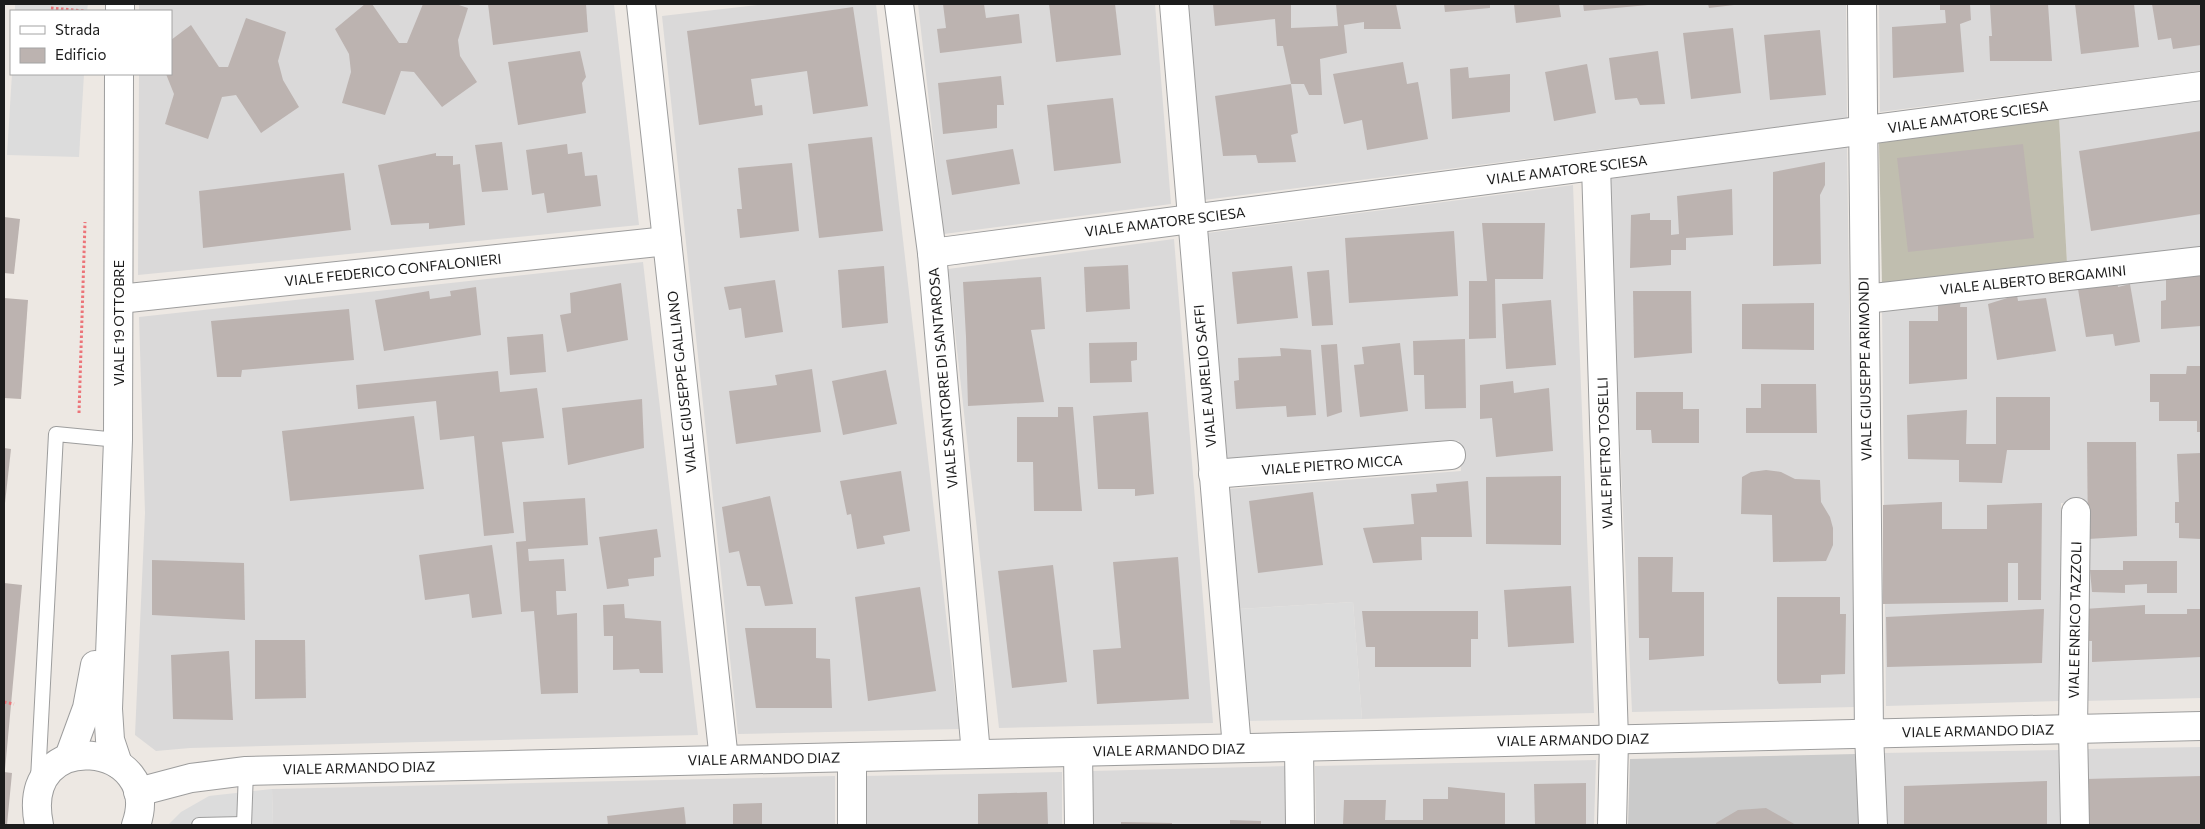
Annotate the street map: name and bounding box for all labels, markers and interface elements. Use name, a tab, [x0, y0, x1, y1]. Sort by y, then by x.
legend	[10, 10, 172, 75]
text: Strada	[55, 20, 100, 38]
text: Edificio	[55, 45, 106, 63]
street label: VIALE AMATORE SCIESA	[1887, 97, 2050, 136]
street label: VIALE AMATORE SCIESA	[1486, 151, 1649, 188]
street label: VIALE AMATORE SCIESA	[1084, 203, 1247, 240]
street label: VIALE FEDERICO CONFALONIERI	[284, 250, 502, 289]
street label: VIALE 19 OTTOBRE	[110, 260, 127, 386]
street label: VIALE ALBERTO BERGAMINI	[1939, 261, 2127, 298]
street label: VIALE SANTORRE DI SANTAROSA	[924, 267, 961, 489]
street label: VIALE GIUSEPPE ARIMONDI	[1854, 277, 1875, 461]
street label: VIALE GIUSEPPE GALLIANO	[663, 290, 700, 474]
street label: VIALE AURELIO SAFFI	[1190, 304, 1219, 448]
street label: VIALE PIETRO TOSELLI	[1593, 377, 1616, 529]
street label: VIALE PIETRO MICCA	[1261, 451, 1404, 478]
street label: VIALE ENRICO TAZZOLI	[2065, 541, 2084, 699]
street label: VIALE ARMANDO DIAZ	[1902, 721, 2054, 740]
street label: VIALE ARMANDO DIAZ	[1497, 730, 1649, 749]
street label: VIALE ARMANDO DIAZ	[1093, 740, 1245, 759]
street label: VIALE ARMANDO DIAZ	[688, 749, 840, 768]
street label: VIALE ARMANDO DIAZ	[283, 758, 435, 777]

